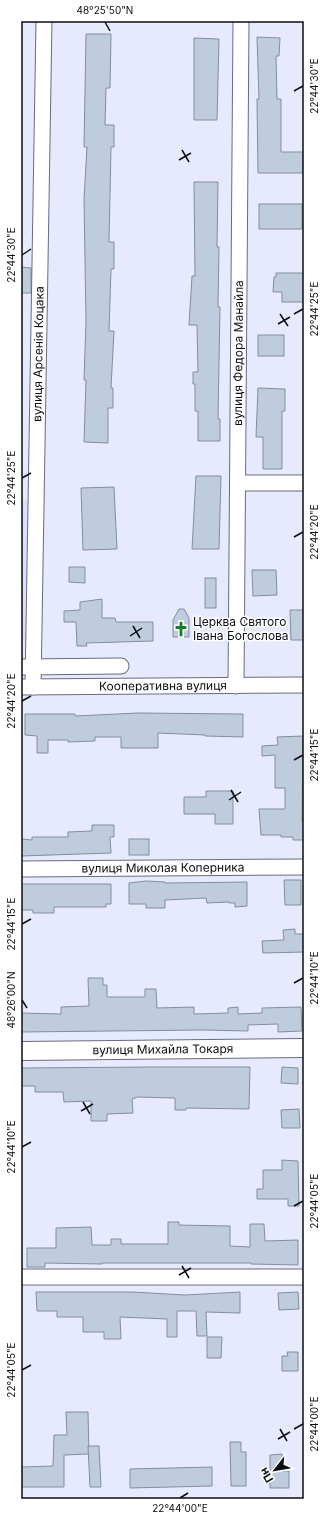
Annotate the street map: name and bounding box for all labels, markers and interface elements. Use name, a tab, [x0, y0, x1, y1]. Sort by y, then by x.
text: 48°25'50"N	[77, 4, 133, 16]
text: 22°44'30"E	[308, 58, 320, 114]
text: 22°44'30"E	[5, 227, 17, 283]
street label: вулиця Федора Манайла	[230, 280, 246, 426]
text: 22°44'25"E	[308, 281, 320, 337]
street label: вулиця Арсенія Коцака	[29, 286, 47, 422]
text: 22°44'25"E	[5, 450, 17, 506]
text: 22°44'20"E	[308, 504, 320, 560]
place label: Церква Святого Івана Богослова	[193, 614, 289, 643]
church icon: Церква Святого Івана Богослова	[172, 620, 190, 638]
text: 22°44'20"E	[5, 673, 17, 729]
street label: Кооперативна вулиця	[99, 678, 227, 693]
text: 22°44'15"E	[308, 728, 320, 782]
street label: вулиця Миколая Коперника	[81, 859, 245, 876]
text: 22°44'15"E	[5, 897, 17, 951]
text: 22°44'10"E	[308, 951, 320, 1005]
text: 48°26'00"N	[5, 971, 17, 1029]
street label: вулиця Михайла Токаря	[92, 1041, 234, 1057]
text: 22°44'10"E	[5, 1120, 17, 1174]
text: 22°44'05"E	[308, 1173, 320, 1229]
text: 22°44'05"E	[5, 1342, 17, 1398]
text: 22°44'00"E	[308, 1396, 320, 1452]
north arrow	[255, 1450, 295, 1490]
text: Пн	[256, 1465, 276, 1485]
text: 22°44'00"E	[152, 1502, 208, 1514]

